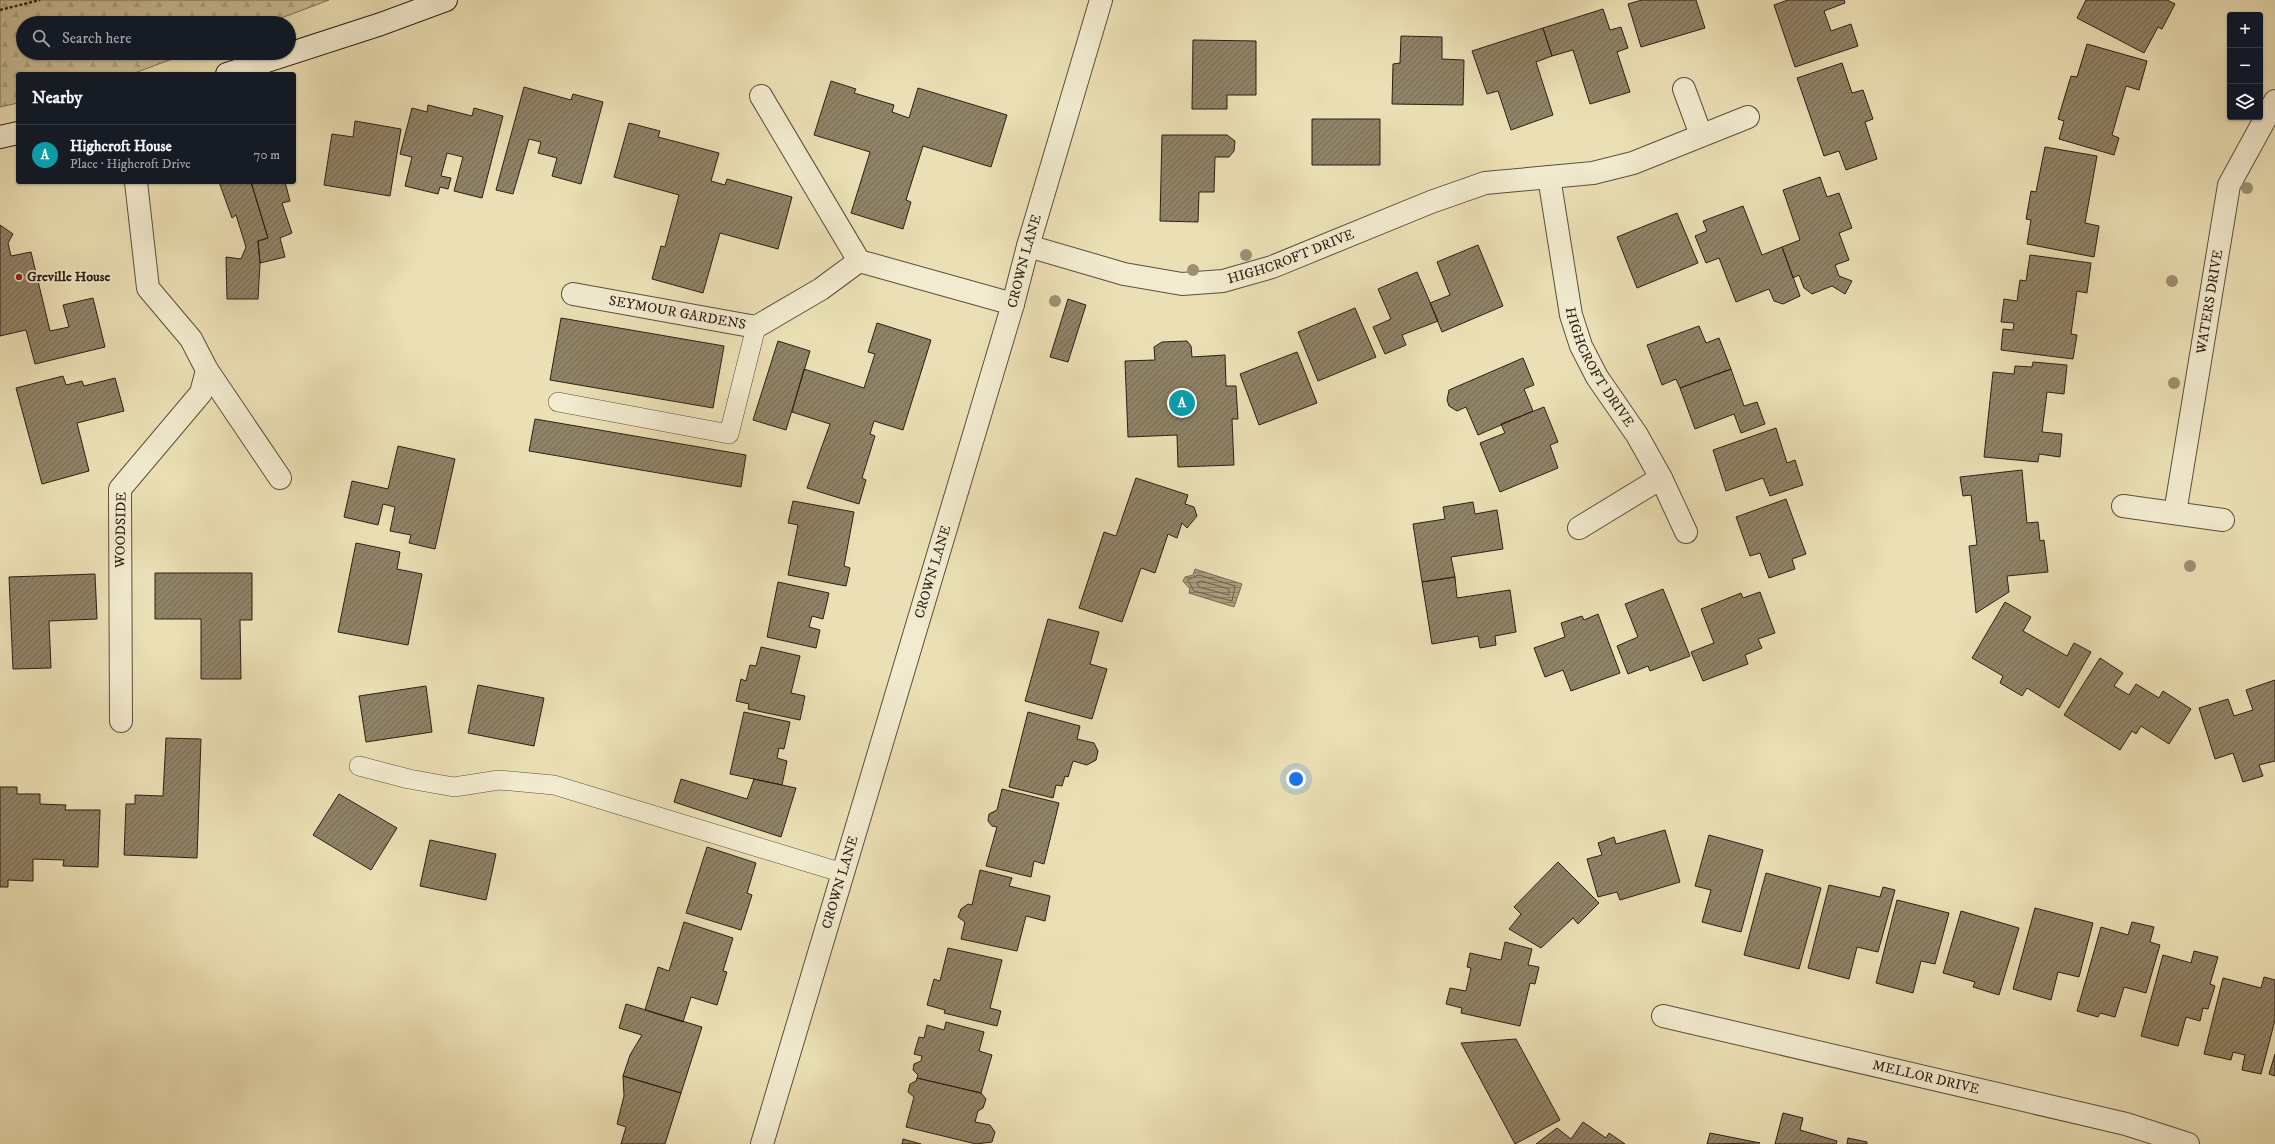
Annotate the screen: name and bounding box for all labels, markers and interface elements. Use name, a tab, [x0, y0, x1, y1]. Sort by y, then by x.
map controls	[2227, 12, 2263, 120]
button: +	[2227, 12, 2263, 48]
search box	[16, 16, 296, 60]
icon: search	[30, 27, 52, 49]
text: Search here	[62, 29, 131, 48]
button: −	[2227, 48, 2263, 84]
button: layers	[2227, 84, 2263, 120]
text: Nearby	[32, 87, 82, 109]
text: Highcroft House	[70, 137, 172, 156]
text: A	[41, 147, 49, 163]
text: 70 m	[254, 147, 280, 163]
text: Place · Highcroft Drive	[70, 156, 191, 172]
street label: CROWN LANE	[1003, 212, 1046, 310]
street label: HIGHCROFT DRIVE	[1225, 225, 1357, 288]
street label: WATERS DRIVE	[2192, 248, 2227, 356]
place label: Greville House	[27, 268, 111, 286]
marker: Greville House	[14, 272, 24, 282]
street label: SEYMOUR GARDENS	[607, 292, 747, 334]
street label: HIGHCROFT DRIVE	[1561, 306, 1638, 430]
pin: A	[1169, 388, 1195, 418]
street label: WOODSIDE	[111, 492, 131, 569]
street label: CROWN LANE	[911, 523, 955, 621]
your location	[1286, 769, 1306, 789]
street label: CROWN LANE	[818, 834, 863, 931]
street label: MELLOR DRIVE	[1871, 1056, 1981, 1099]

